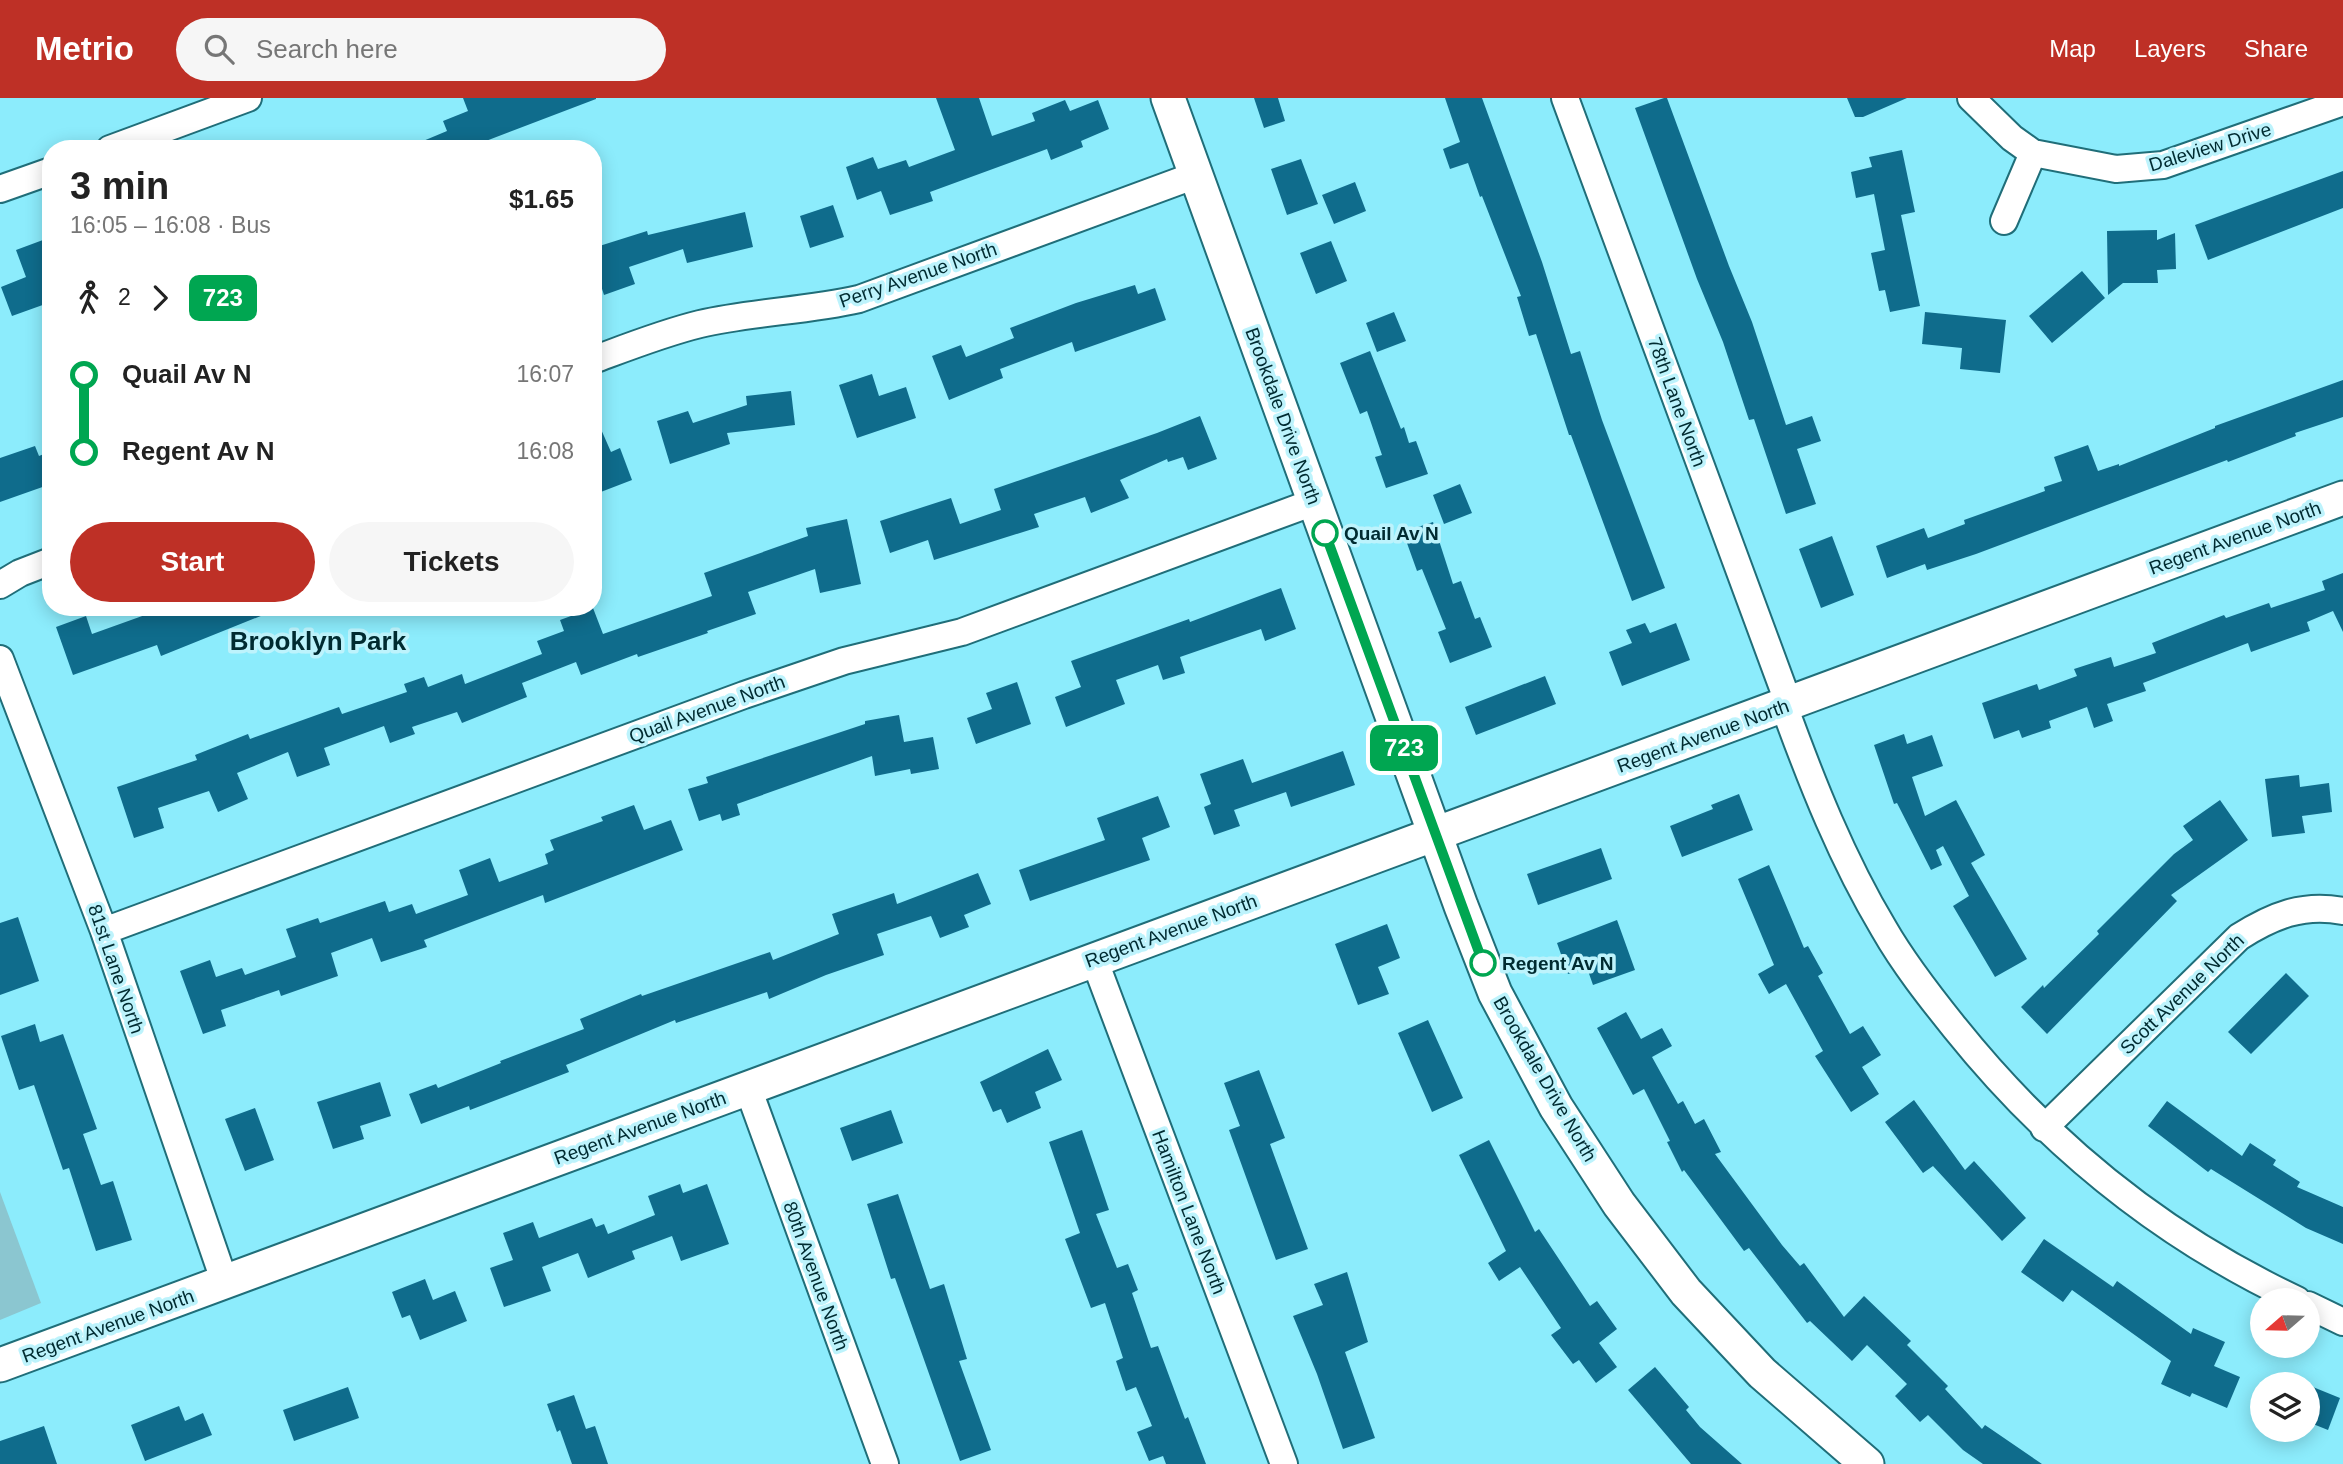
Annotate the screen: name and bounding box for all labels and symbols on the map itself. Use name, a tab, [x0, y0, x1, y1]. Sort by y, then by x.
street label: Daleview Drive	[2146, 118, 2274, 176]
street label: Perry Avenue North	[836, 238, 1000, 312]
street label: Brookdale Drive North	[1241, 325, 1325, 507]
street label: 78th Lane North	[1644, 334, 1710, 470]
street label: Regent Avenue North	[2146, 497, 2324, 579]
marker: Quail Av N	[1312, 520, 1338, 546]
place label: Quail Av N	[1344, 523, 1439, 544]
district label: Brooklyn Park	[230, 626, 407, 656]
street label: Quail Avenue North	[626, 671, 788, 747]
street label: Regent Avenue North	[1614, 695, 1792, 777]
line badge: 723	[1364, 725, 1444, 771]
street label: Regent Avenue North	[1082, 890, 1260, 972]
street label: 81st Lane North	[84, 902, 148, 1036]
street label: Scott Avenue North	[2116, 930, 2248, 1058]
marker: Regent Av N	[1470, 950, 1496, 976]
place label: Regent Av N	[1502, 953, 1614, 974]
street label: Brookdale Drive North	[1489, 993, 1601, 1165]
street label: Regent Avenue North	[551, 1087, 729, 1169]
street label: Hamilton Lane North	[1148, 1127, 1230, 1297]
street label: 80th Avenue North	[779, 1199, 853, 1353]
street label: Regent Avenue North	[19, 1285, 197, 1367]
north arrow	[2250, 1288, 2320, 1358]

